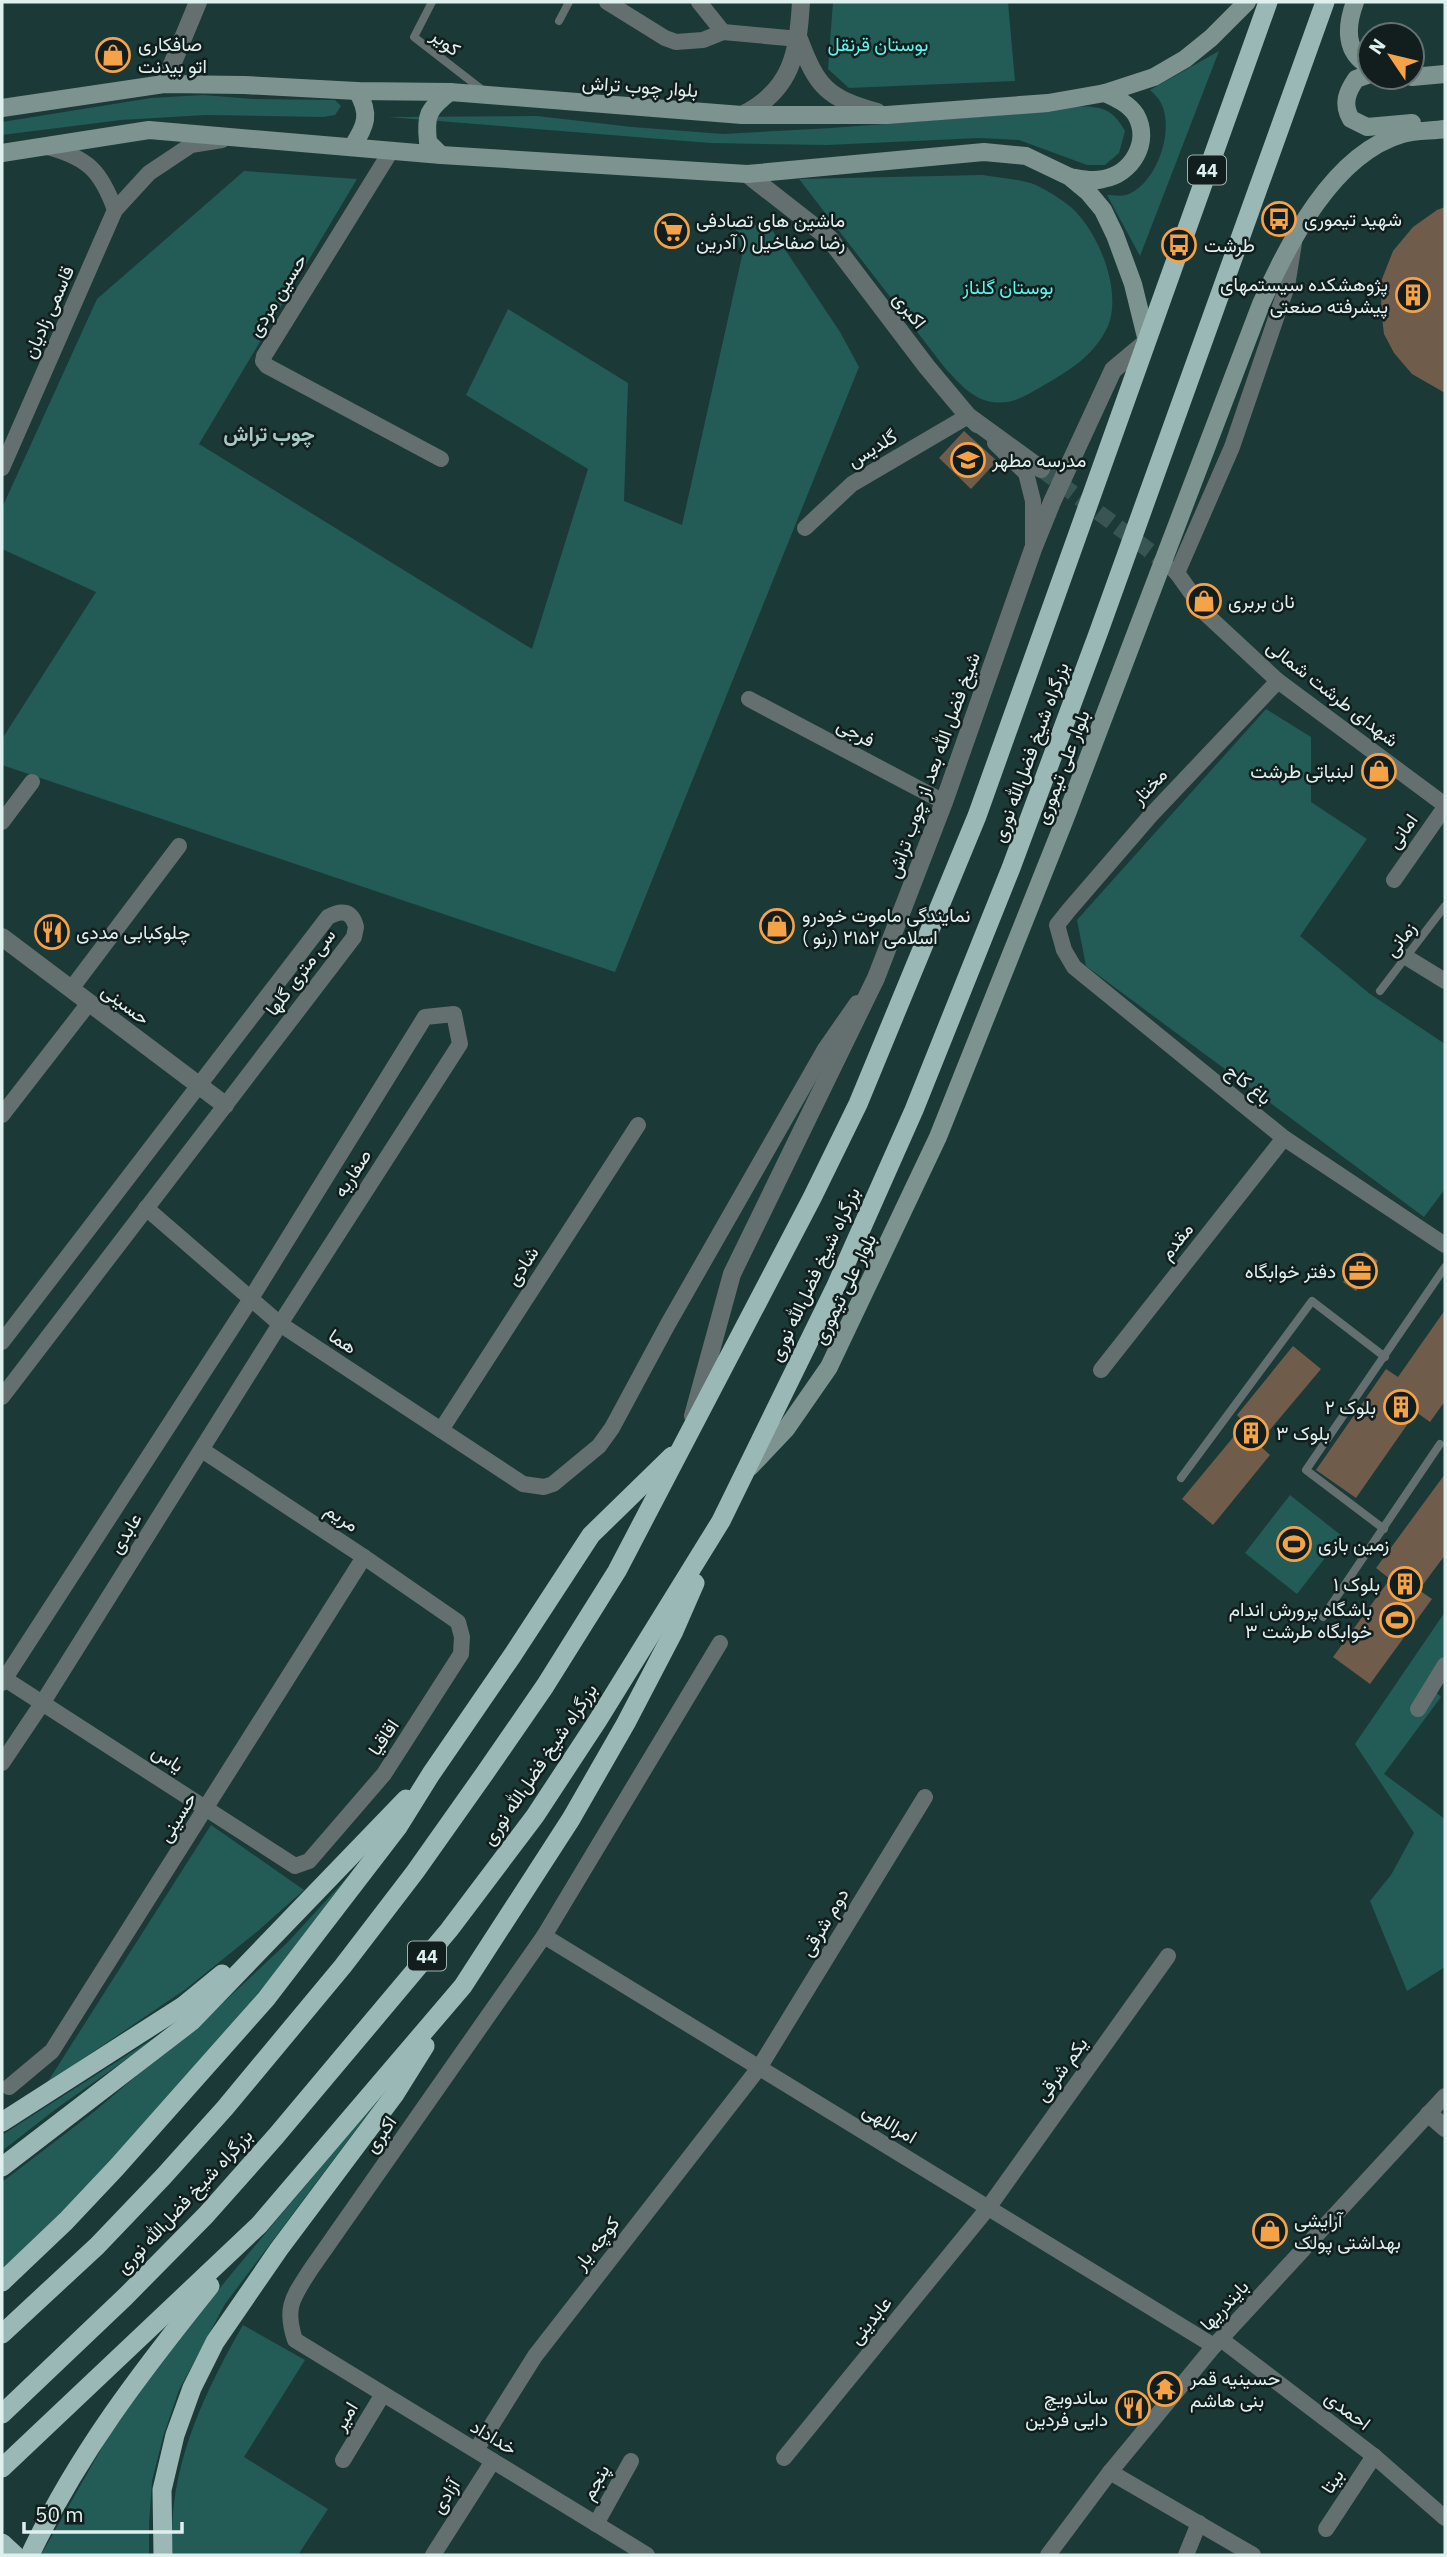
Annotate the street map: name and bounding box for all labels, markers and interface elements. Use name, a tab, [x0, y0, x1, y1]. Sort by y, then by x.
north arrow	[1356, 21, 1426, 91]
street label: کویر	[426, 22, 466, 61]
place label: صافکاری اتو بیدنت	[138, 32, 207, 78]
park label: بوستان قرنقل	[828, 32, 928, 56]
text: N	[1363, 34, 1391, 59]
shop icon: صافکاری اتو بیدنت	[94, 36, 132, 74]
street label: بلوار چوب‌ تراش	[581, 70, 699, 104]
road number: 44	[1188, 155, 1226, 184]
bus stop icon: شهید تیموری	[1260, 200, 1298, 238]
place label: شهید تیموری	[1304, 207, 1402, 231]
place label: ماشین های تصادفی رضا صفاخیل ( آدرین	[696, 208, 845, 254]
supermarket icon: ماشین های تصادفی رضا صفاخیل ( آدرین	[653, 212, 691, 250]
bus stop icon: طرشت	[1160, 226, 1198, 264]
place label: طرشت	[1204, 233, 1255, 257]
street label: حسین مردی	[242, 249, 312, 341]
street label: قاسمی زادیان	[17, 262, 79, 362]
place label: پژوهشکده سیستمهای پیشرفته صنعتی	[1220, 272, 1388, 320]
park label: بوستان گلناز	[962, 275, 1053, 299]
building icon: پژوهشکده سیستمهای پیشرفته صنعتی	[1394, 276, 1432, 314]
street label: اکبری	[888, 287, 932, 333]
district label: چوب تراش	[223, 419, 315, 448]
street label: گلدیس	[843, 424, 901, 472]
school or university icon: مدرسه مطهر	[949, 441, 987, 479]
place label: مدرسه مطهر	[991, 448, 1086, 472]
shop icon: نان بربری	[1185, 582, 1223, 620]
place label: نان بربری	[1228, 589, 1295, 613]
street label: شهدای طرشت شمالی	[1262, 634, 1404, 752]
street label: شیخ فضل الله بعد از چوب تراش	[881, 649, 987, 882]
street label: بزرگراه شیخ فضل‌الله نوری	[986, 659, 1076, 846]
street label: بلوار علی تیموری	[1029, 707, 1095, 827]
street label: فرجی	[833, 712, 879, 752]
shop icon: لبنیاتی طرشت	[1360, 752, 1398, 790]
place label: لبنیاتی طرشت	[1250, 759, 1354, 783]
street label: مختار	[1125, 763, 1172, 810]
street label: امانی	[1381, 809, 1423, 853]
place label: نمایندگی ماموت خودرو ( رنو) اسلامی ۲۱۵۲	[802, 903, 970, 949]
shop icon: نمایندگی ماموت خودرو ( رنو) اسلامی ۲۱۵۲	[758, 907, 796, 945]
restaurant icon: چلوکبابی مددی	[33, 913, 71, 951]
street label: زمانی	[1379, 917, 1421, 961]
place label: چلوکبابی مددی	[76, 920, 190, 946]
street label: سی متری گلها	[259, 924, 341, 1020]
street label: حسینی	[97, 978, 155, 1030]
street label: باغ کاج	[1221, 1058, 1277, 1110]
street label: صفاریه	[328, 1144, 376, 1202]
street label: بزرگراه شیخ فضل‌الله نوری	[763, 1183, 867, 1366]
street label: مقدم	[1154, 1217, 1199, 1265]
street label: بلوار علی تیموری	[807, 1230, 881, 1348]
street label: شادی	[500, 1242, 544, 1290]
office icon: دفتر خوابگاه	[1341, 1252, 1379, 1290]
place label: دفتر خوابگاه	[1245, 1259, 1336, 1283]
street label: هما	[324, 1323, 362, 1359]
building icon: بلوک ۲	[1382, 1388, 1420, 1426]
place label: بلوک ۲	[1325, 1395, 1376, 1419]
building icon: بلوک ۳	[1232, 1414, 1270, 1452]
place label: بلوک ۳	[1276, 1421, 1330, 1445]
street label: مریم	[320, 1497, 363, 1538]
street label: عابدی	[103, 1508, 147, 1558]
sports icon: زمین بازی	[1275, 1525, 1313, 1563]
place label: زمین بازی	[1318, 1532, 1389, 1556]
building icon: بلوک ۱	[1386, 1565, 1424, 1603]
place label: بلوک ۱	[1333, 1572, 1380, 1596]
place label: باشگاه پرورش اندام خوابگاه طرشت ۳	[1229, 1597, 1372, 1643]
sports icon: باشگاه پرورش اندام خوابگاه طرشت ۳	[1378, 1601, 1416, 1639]
street label: بزرگراه شیخ فضل‌الله نوری	[476, 1679, 604, 1851]
street label: اقاقیا	[362, 1714, 404, 1760]
street label: یاس	[147, 1739, 189, 1777]
street label: حسینی	[152, 1788, 202, 1846]
street label: دوم شرقی	[794, 1884, 855, 1961]
road number: 44	[408, 1942, 446, 1970]
street label: یکم شرقی	[1029, 2032, 1093, 2107]
street label: امراللهی	[859, 2098, 921, 2148]
street label: اکبری	[359, 2111, 401, 2157]
street label: بزرگراه شیخ فضل‌الله نوری	[110, 2123, 259, 2280]
place label: آرایشی بهداشتی پولک	[1294, 2208, 1401, 2256]
street label: کوچه یار	[567, 2211, 626, 2277]
shop icon: آرایشی بهداشتی پولک	[1251, 2212, 1289, 2250]
street label: بایندریها	[1194, 2275, 1254, 2335]
street label: عابدینی	[843, 2291, 897, 2349]
place label: حسینیه قمر بنی هاشم	[1189, 2366, 1280, 2413]
temple icon: حسینیه قمر بنی هاشم	[1146, 2370, 1184, 2408]
place label: ساندویچ دایی فردین	[1025, 2385, 1108, 2431]
street label: احمدی	[1320, 2385, 1376, 2435]
restaurant icon: ساندویچ دایی فردین	[1114, 2389, 1152, 2427]
street label: امیر	[327, 2397, 363, 2436]
street label: خداداد	[466, 2414, 522, 2460]
street label: پنجم	[575, 2460, 616, 2505]
street label: بیتا	[1315, 2464, 1349, 2498]
street label: آزادی	[425, 2473, 466, 2518]
scale bar	[24, 2490, 182, 2534]
text: 50 m	[35, 2500, 84, 2528]

